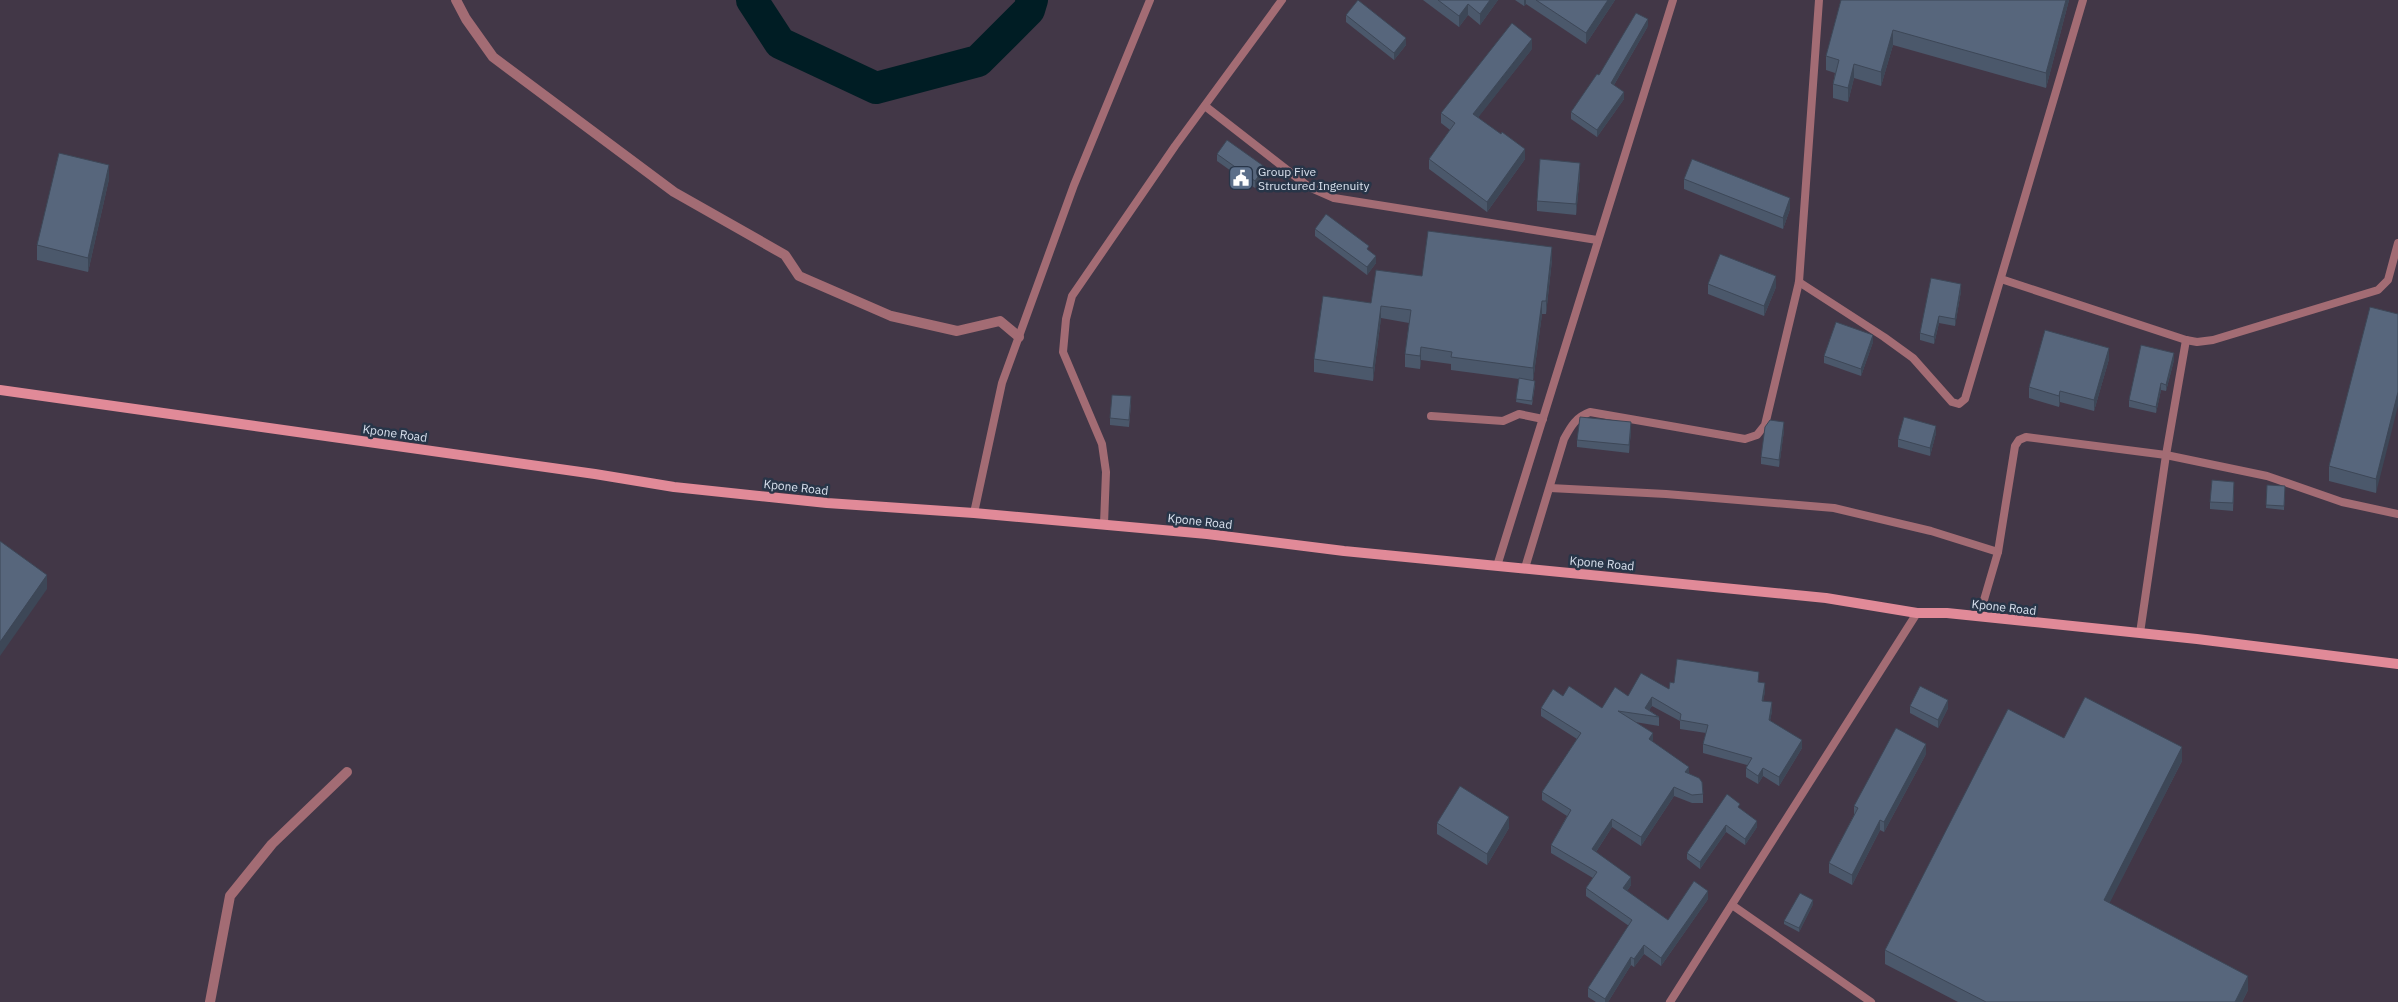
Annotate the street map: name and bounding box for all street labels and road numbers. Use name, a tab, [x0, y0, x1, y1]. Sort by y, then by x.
street label: Kpone Road	[362, 421, 428, 445]
street label: Kpone Road	[763, 476, 829, 498]
street label: Kpone Road	[1167, 510, 1233, 532]
street label: Kpone Road	[1569, 553, 1635, 573]
street label: Kpone Road	[1971, 596, 2037, 618]

